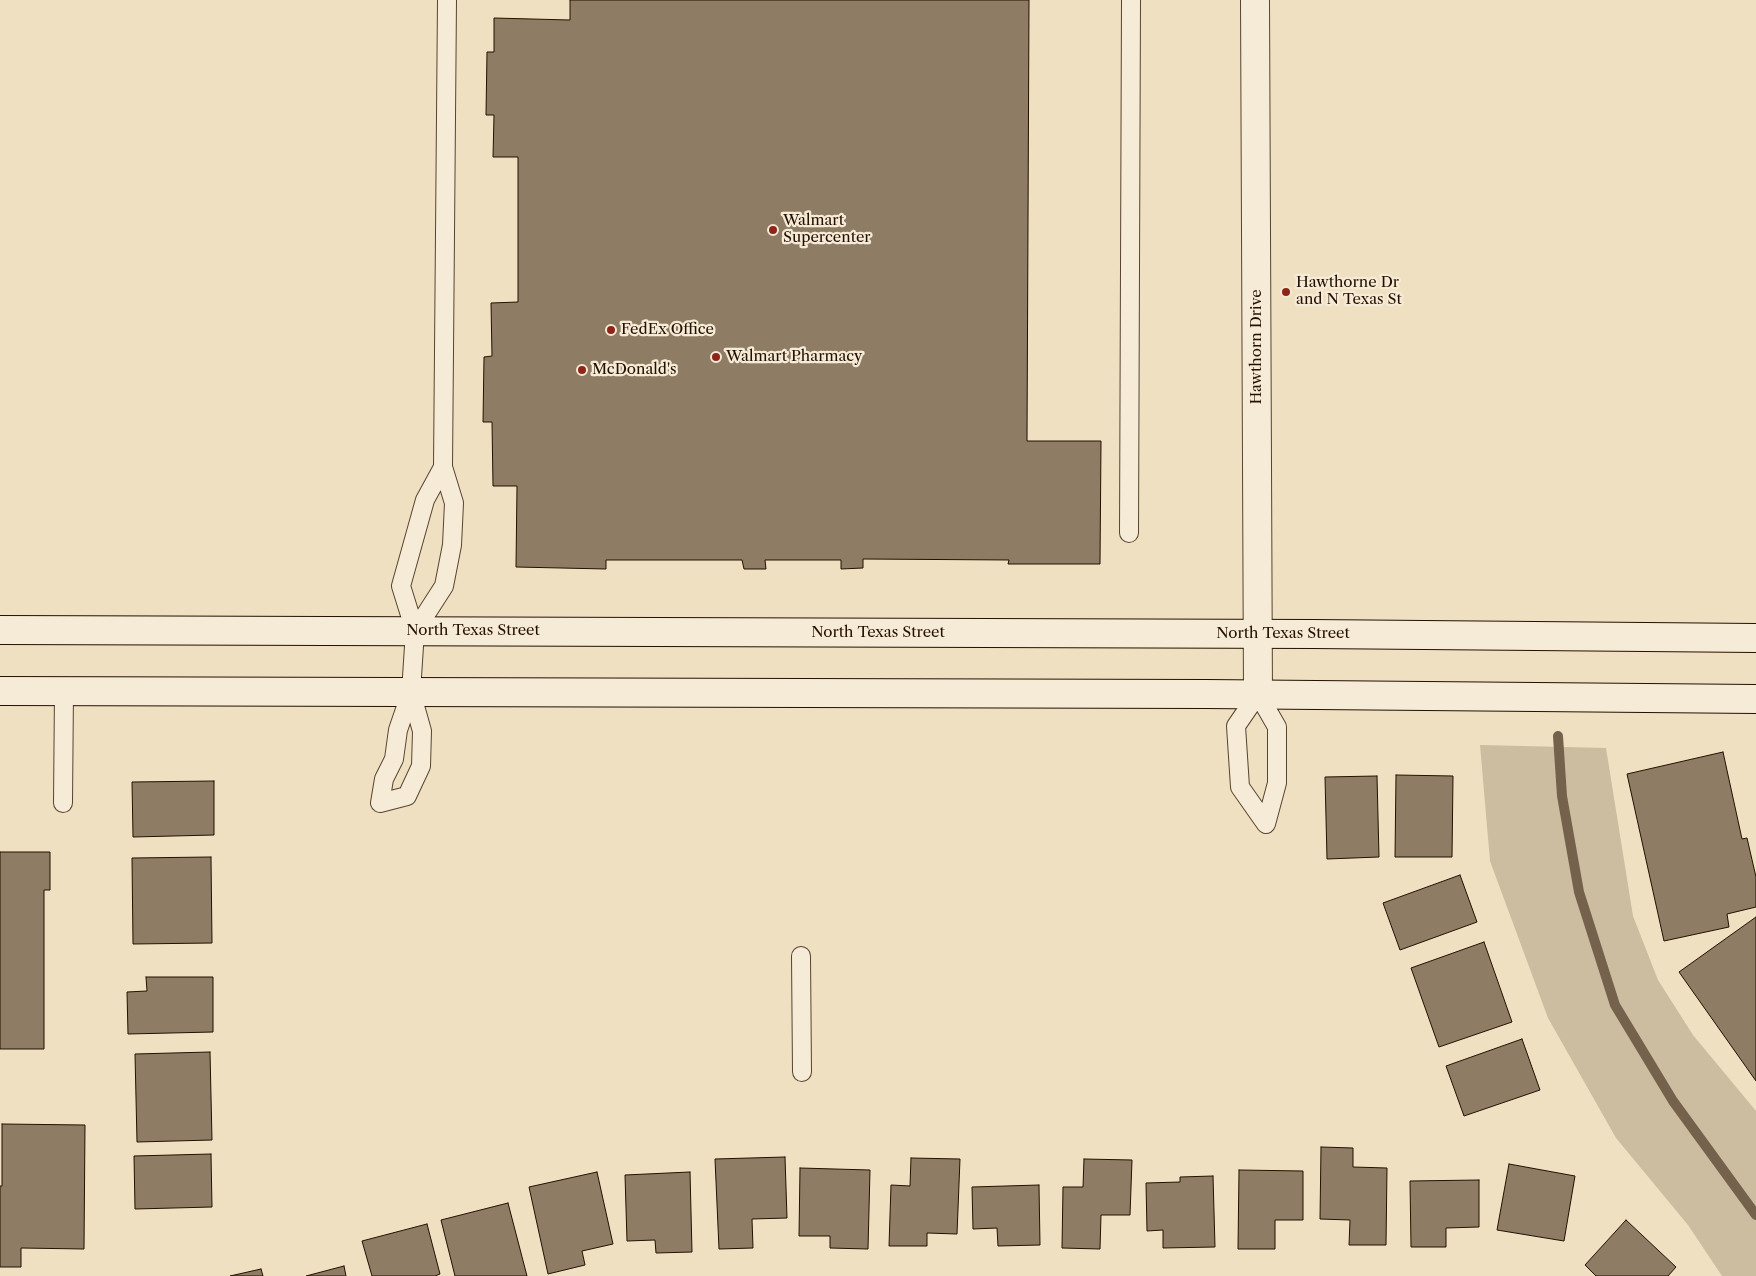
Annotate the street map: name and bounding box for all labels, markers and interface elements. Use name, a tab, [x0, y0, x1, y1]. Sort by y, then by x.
place label: Walmart Supercenter	[783, 212, 871, 247]
marker: Walmart Supercenter	[767, 224, 779, 236]
place label: Hawthorne Dr and N Texas St	[1296, 274, 1402, 309]
marker: Hawthorne Dr and N Texas St	[1280, 286, 1292, 298]
street label: Hawthorn Drive	[1248, 289, 1266, 405]
place label: FedEx Office	[621, 321, 714, 339]
marker: FedEx Office	[605, 324, 617, 336]
place label: Walmart Pharmacy	[726, 348, 862, 366]
marker: Walmart Pharmacy	[710, 351, 722, 363]
place label: McDonald's	[592, 361, 677, 379]
marker: McDonald's	[576, 364, 588, 376]
street label: North Texas Street	[406, 622, 540, 640]
street label: North Texas Street	[811, 624, 945, 642]
street label: North Texas Street	[1216, 625, 1350, 643]

